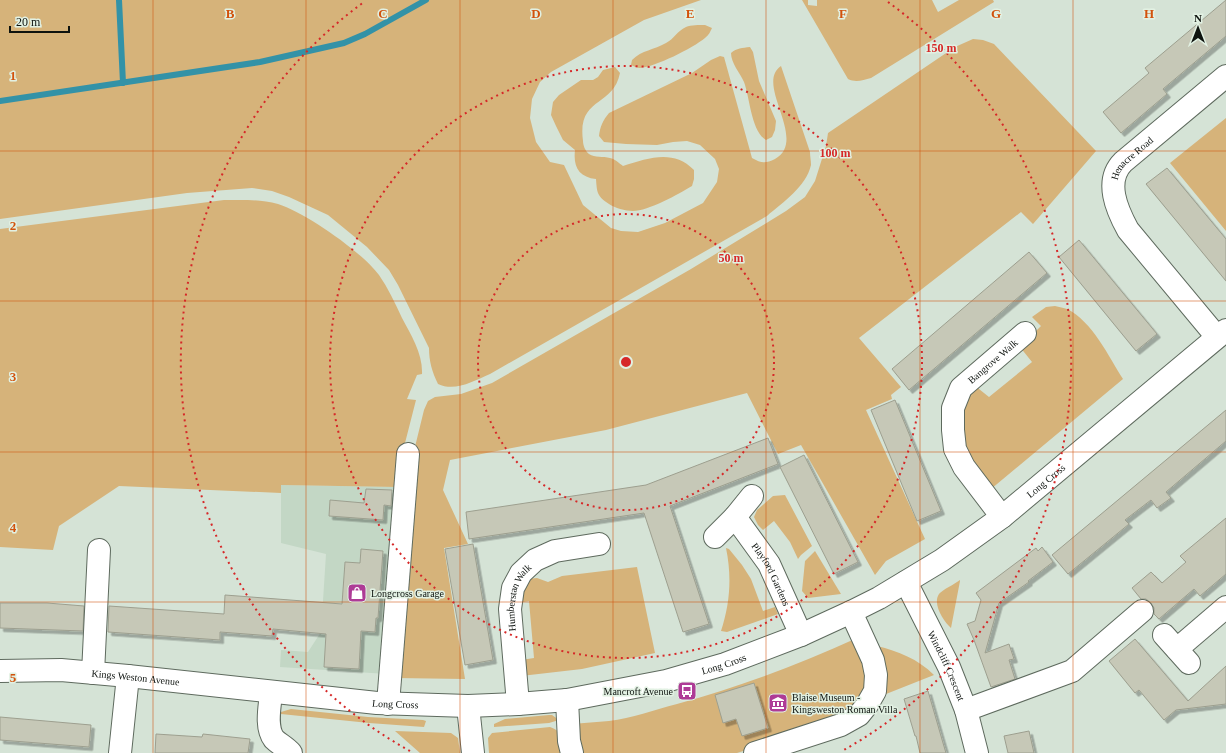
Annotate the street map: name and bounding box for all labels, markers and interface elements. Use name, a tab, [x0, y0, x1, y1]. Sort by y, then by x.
text: B	[226, 6, 235, 21]
text: C	[378, 6, 388, 21]
text: D	[531, 6, 541, 21]
text: E	[686, 6, 694, 21]
text: F	[839, 6, 847, 21]
text: G	[991, 6, 1001, 21]
text: H	[1144, 6, 1154, 21]
scale bar	[10, 8, 69, 34]
north arrow	[1178, 8, 1218, 48]
text: N	[1194, 12, 1202, 24]
text: 20 m	[16, 15, 41, 29]
text: 150 m	[926, 41, 957, 55]
text: 1	[10, 68, 16, 83]
street label: Henacre Road	[1108, 134, 1155, 181]
text: 100 m	[820, 146, 851, 160]
text: 2	[10, 218, 16, 233]
text: 50 m	[719, 251, 744, 265]
street label: Bangrove Walk	[965, 337, 1020, 385]
centre of rings	[619, 355, 633, 369]
text: 3	[10, 369, 17, 384]
street label: Long Cross	[1024, 461, 1067, 500]
text: 4	[10, 520, 17, 535]
street label: Playford Gardens	[750, 540, 793, 608]
street label: Humberstan Walk	[504, 561, 533, 632]
shop icon: Longcross Garage	[346, 582, 368, 604]
place label: Longcross Garage	[371, 588, 445, 599]
street label: Windcliff Crescent	[926, 629, 967, 702]
street label: Long Cross	[700, 651, 748, 676]
street label: Kings Weston Avenue	[91, 667, 181, 687]
text: 5	[10, 670, 17, 685]
bus stop icon: Mancroft Avenue	[676, 680, 698, 702]
place label: Mancroft Avenue	[603, 686, 674, 697]
museum icon: Blaise Museum - Kingsweston Roman Villa	[767, 692, 789, 714]
place label: Blaise Museum - Kingsweston Roman Villa	[792, 692, 898, 715]
street label: Long Cross	[371, 697, 419, 710]

